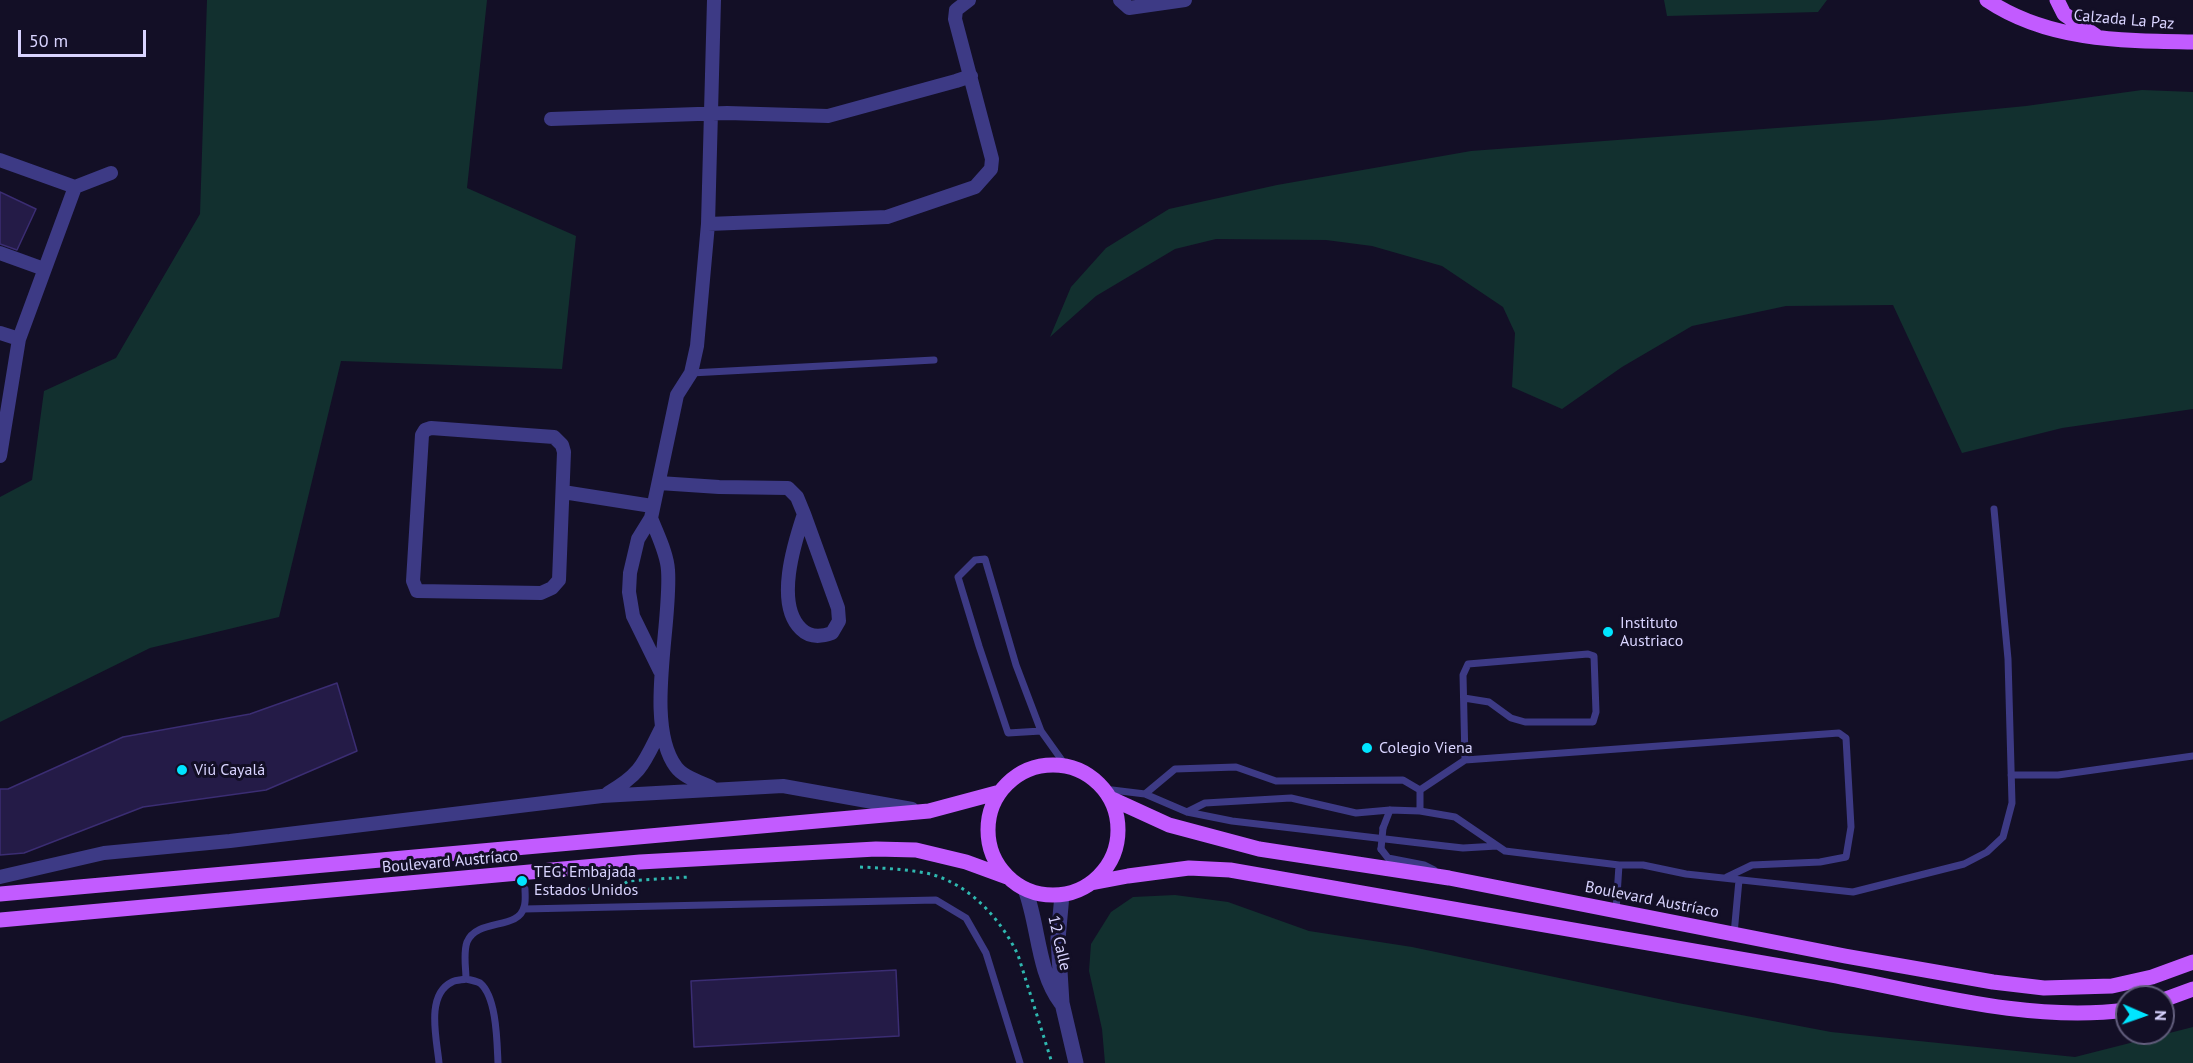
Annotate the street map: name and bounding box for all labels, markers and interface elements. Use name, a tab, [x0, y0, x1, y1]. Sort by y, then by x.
street label: Calzada La Paz	[2073, 6, 2175, 34]
scale bar	[21, 18, 148, 56]
text: 50 m	[29, 29, 68, 52]
place label: Instituto Austriaco	[1620, 613, 1683, 651]
marker: Instituto Austriaco	[1601, 625, 1615, 639]
place label: Colegio Viena	[1379, 738, 1473, 758]
marker: Colegio Viena	[1360, 741, 1374, 755]
place label: Viú Cayalá	[194, 760, 265, 780]
marker: Viú Cayalá	[175, 763, 189, 777]
street label: Boulevard Austríaco	[381, 847, 519, 877]
place label: TEG: Embajada Estados Unidos	[534, 862, 638, 900]
marker: TEG: Embajada Estados Unidos	[515, 874, 529, 888]
street label: Boulevard Austríaco	[1583, 878, 1721, 922]
street label: 12 Calle	[1043, 914, 1075, 972]
north arrow	[2115, 985, 2175, 1045]
text: N	[2151, 1010, 2171, 1021]

